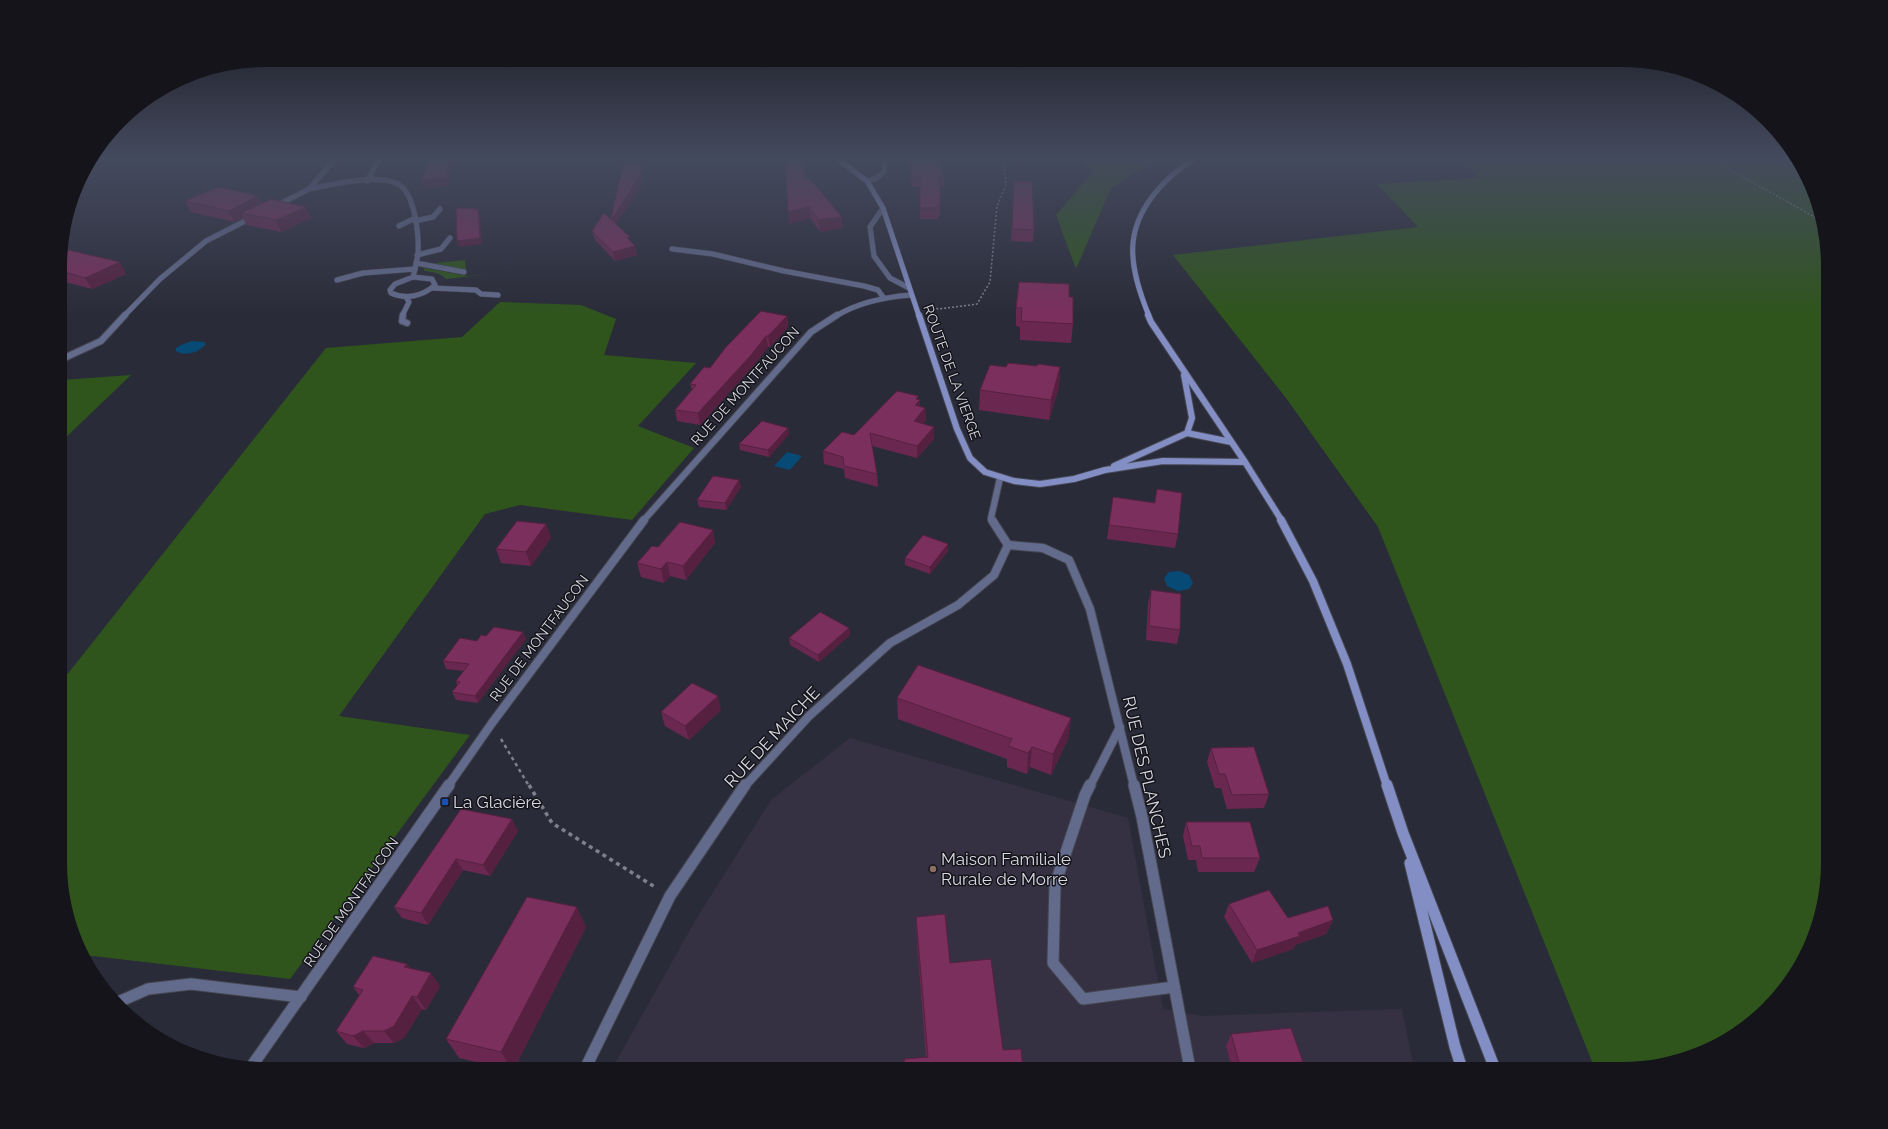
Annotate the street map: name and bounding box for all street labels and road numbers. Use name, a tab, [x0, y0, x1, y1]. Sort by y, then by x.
street label: ROUTE DE LA VIERGE	[920, 302, 984, 442]
street label: RUE DE MONTFAUCON	[688, 323, 802, 449]
street label: RUE DE MONTFAUCON	[486, 572, 592, 704]
street label: RUE DE MAICHE	[720, 682, 824, 792]
street label: RUE DES PLANCHES	[1119, 694, 1175, 860]
street label: RUE DE MONTFAUCON	[300, 834, 402, 970]

